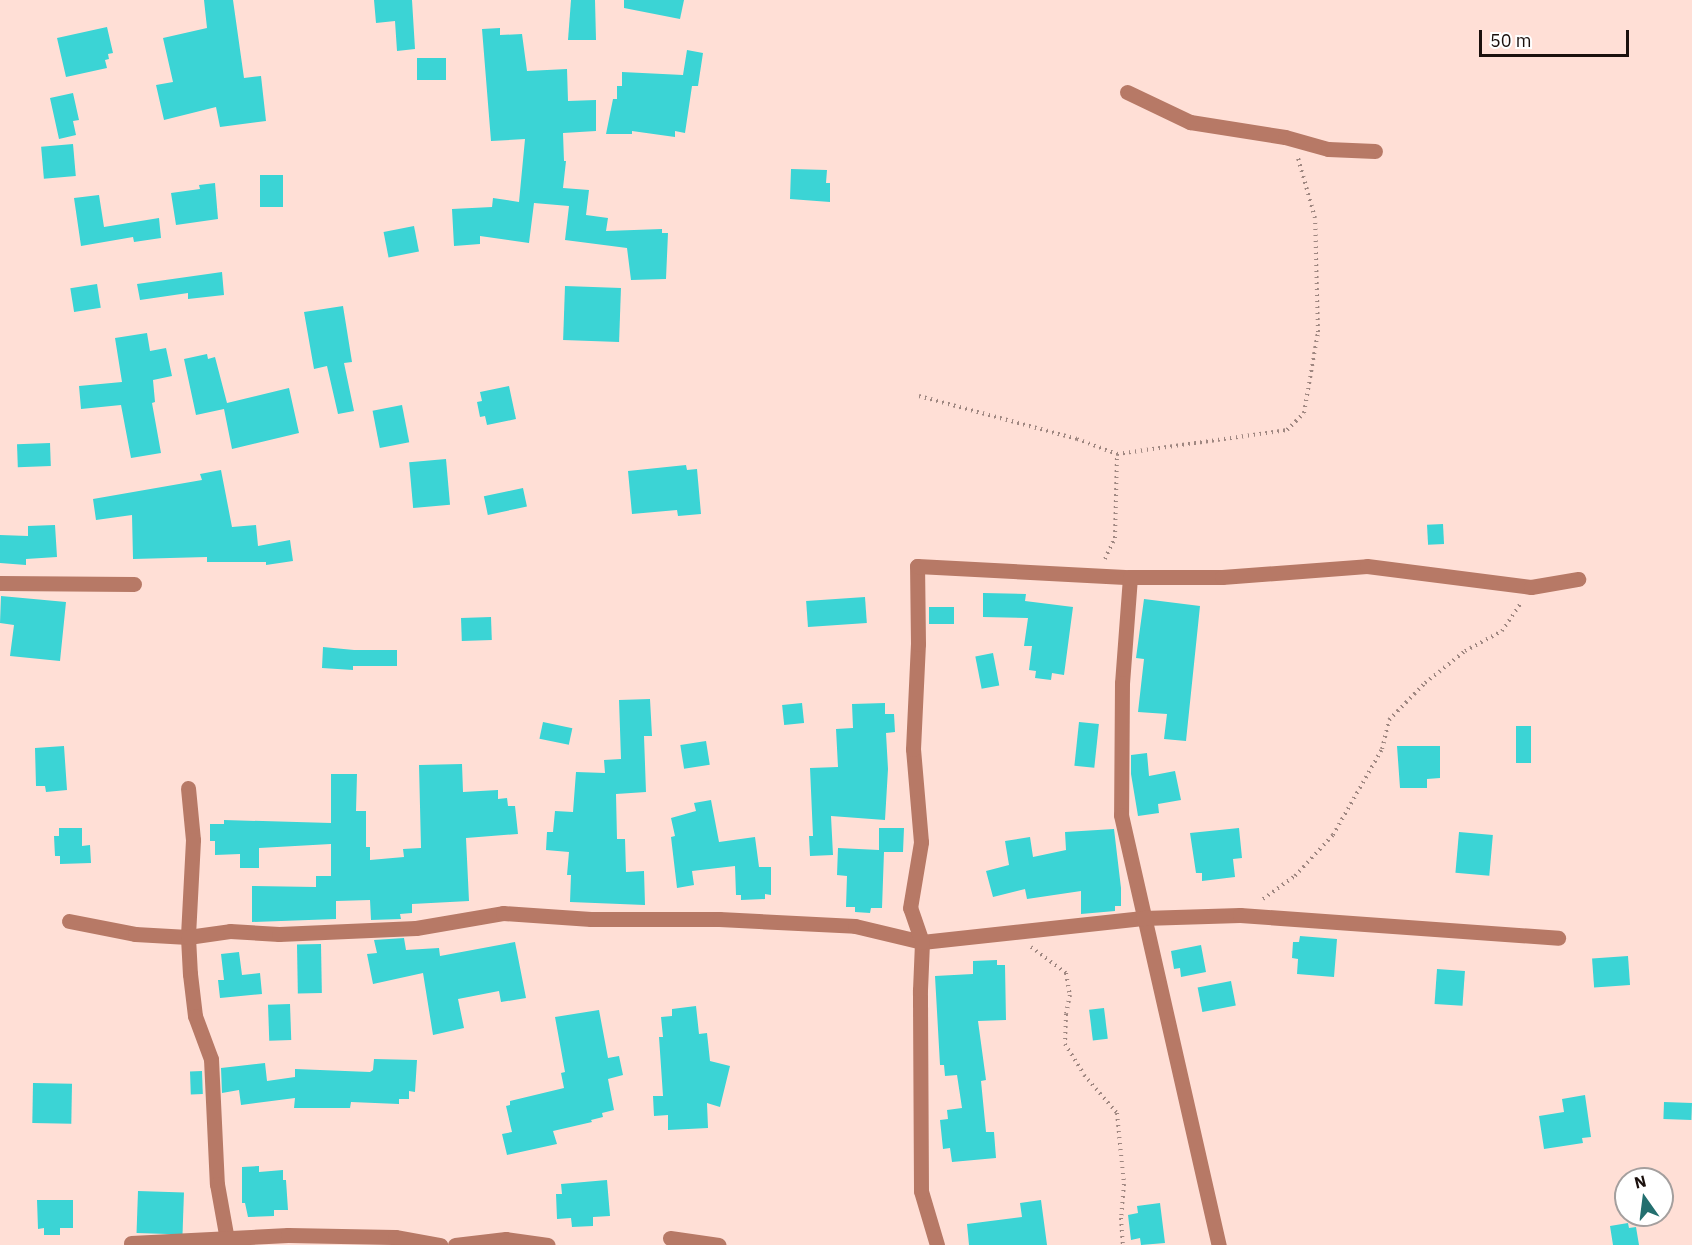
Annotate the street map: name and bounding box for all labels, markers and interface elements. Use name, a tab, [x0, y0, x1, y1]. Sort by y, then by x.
scale bar	[1482, 18, 1632, 56]
text: 50 m	[1490, 29, 1532, 52]
north arrow	[1614, 1167, 1674, 1227]
text: N	[1632, 1170, 1648, 1193]

